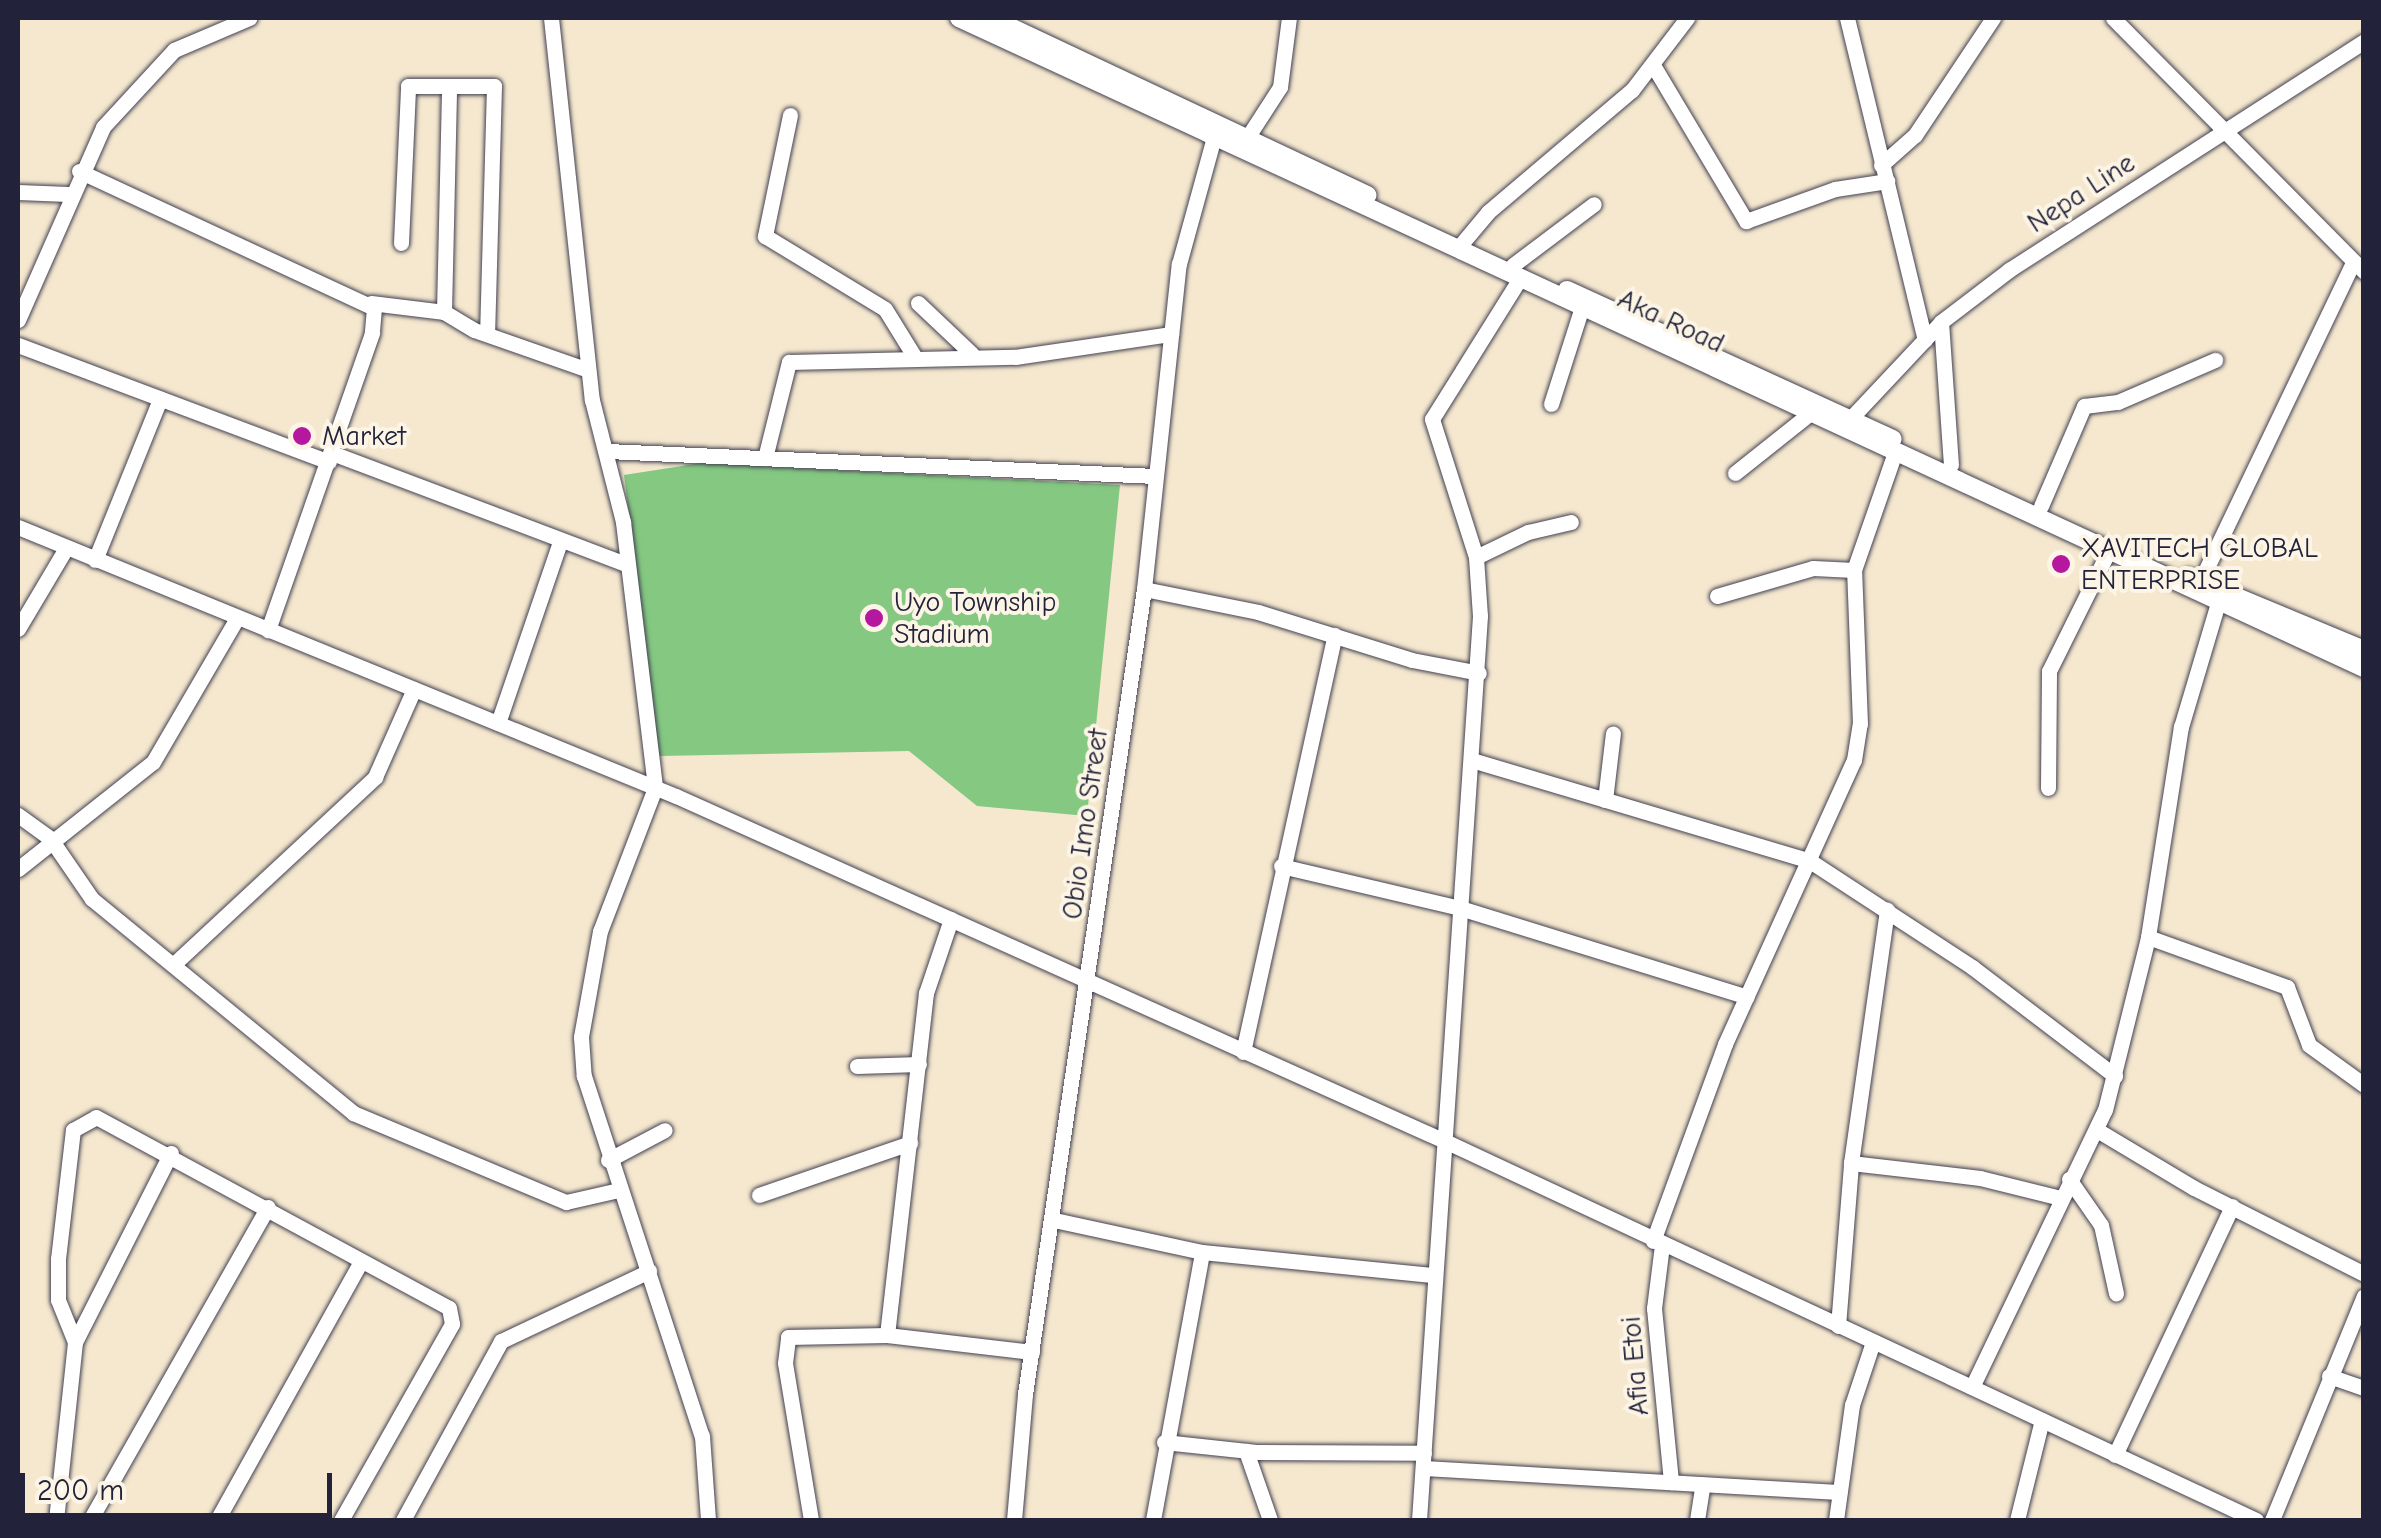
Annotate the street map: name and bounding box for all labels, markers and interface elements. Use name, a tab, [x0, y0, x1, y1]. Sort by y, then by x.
street label: Nepa Line	[2021, 146, 2141, 240]
street label: Aka Road	[1612, 282, 1730, 360]
place label: Market	[322, 419, 406, 453]
marker: Market	[291, 425, 313, 447]
place label: XAVITECH GLOBAL ENTERPRISE	[2081, 531, 2318, 597]
marker: XAVITECH GLOBAL ENTERPRISE	[2050, 553, 2072, 575]
place label: Uyo Township Stadium	[894, 585, 1056, 651]
marker: Uyo Township Stadium	[863, 607, 885, 629]
street label: Obio Imo Street	[1055, 727, 1115, 921]
street label: Afia Etoi	[1614, 1315, 1656, 1417]
scale bar	[25, 1453, 338, 1515]
text: 200 m	[37, 1473, 124, 1508]

